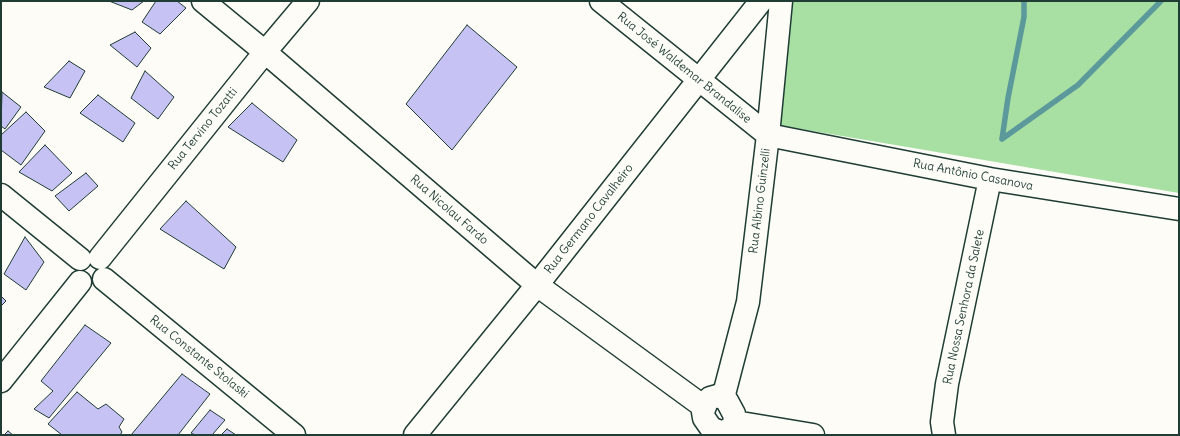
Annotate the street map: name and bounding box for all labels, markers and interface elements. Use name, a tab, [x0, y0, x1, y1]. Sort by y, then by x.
street label: Rua José Waldemar Brandalise	[614, 10, 754, 126]
street label: Rua Tervino Tozatti	[165, 85, 241, 173]
street label: Rua Albino Guinzelli	[746, 148, 774, 254]
street label: Rua Antônio Casanova	[912, 156, 1034, 194]
street label: Rua Germano Cavalheiro	[542, 161, 636, 277]
street label: Rua Nicolau Fardo	[407, 172, 491, 248]
street label: Rua Nossa Senhora da Salete	[941, 228, 987, 386]
street label: Rua Constante Stolaski	[147, 313, 251, 401]

